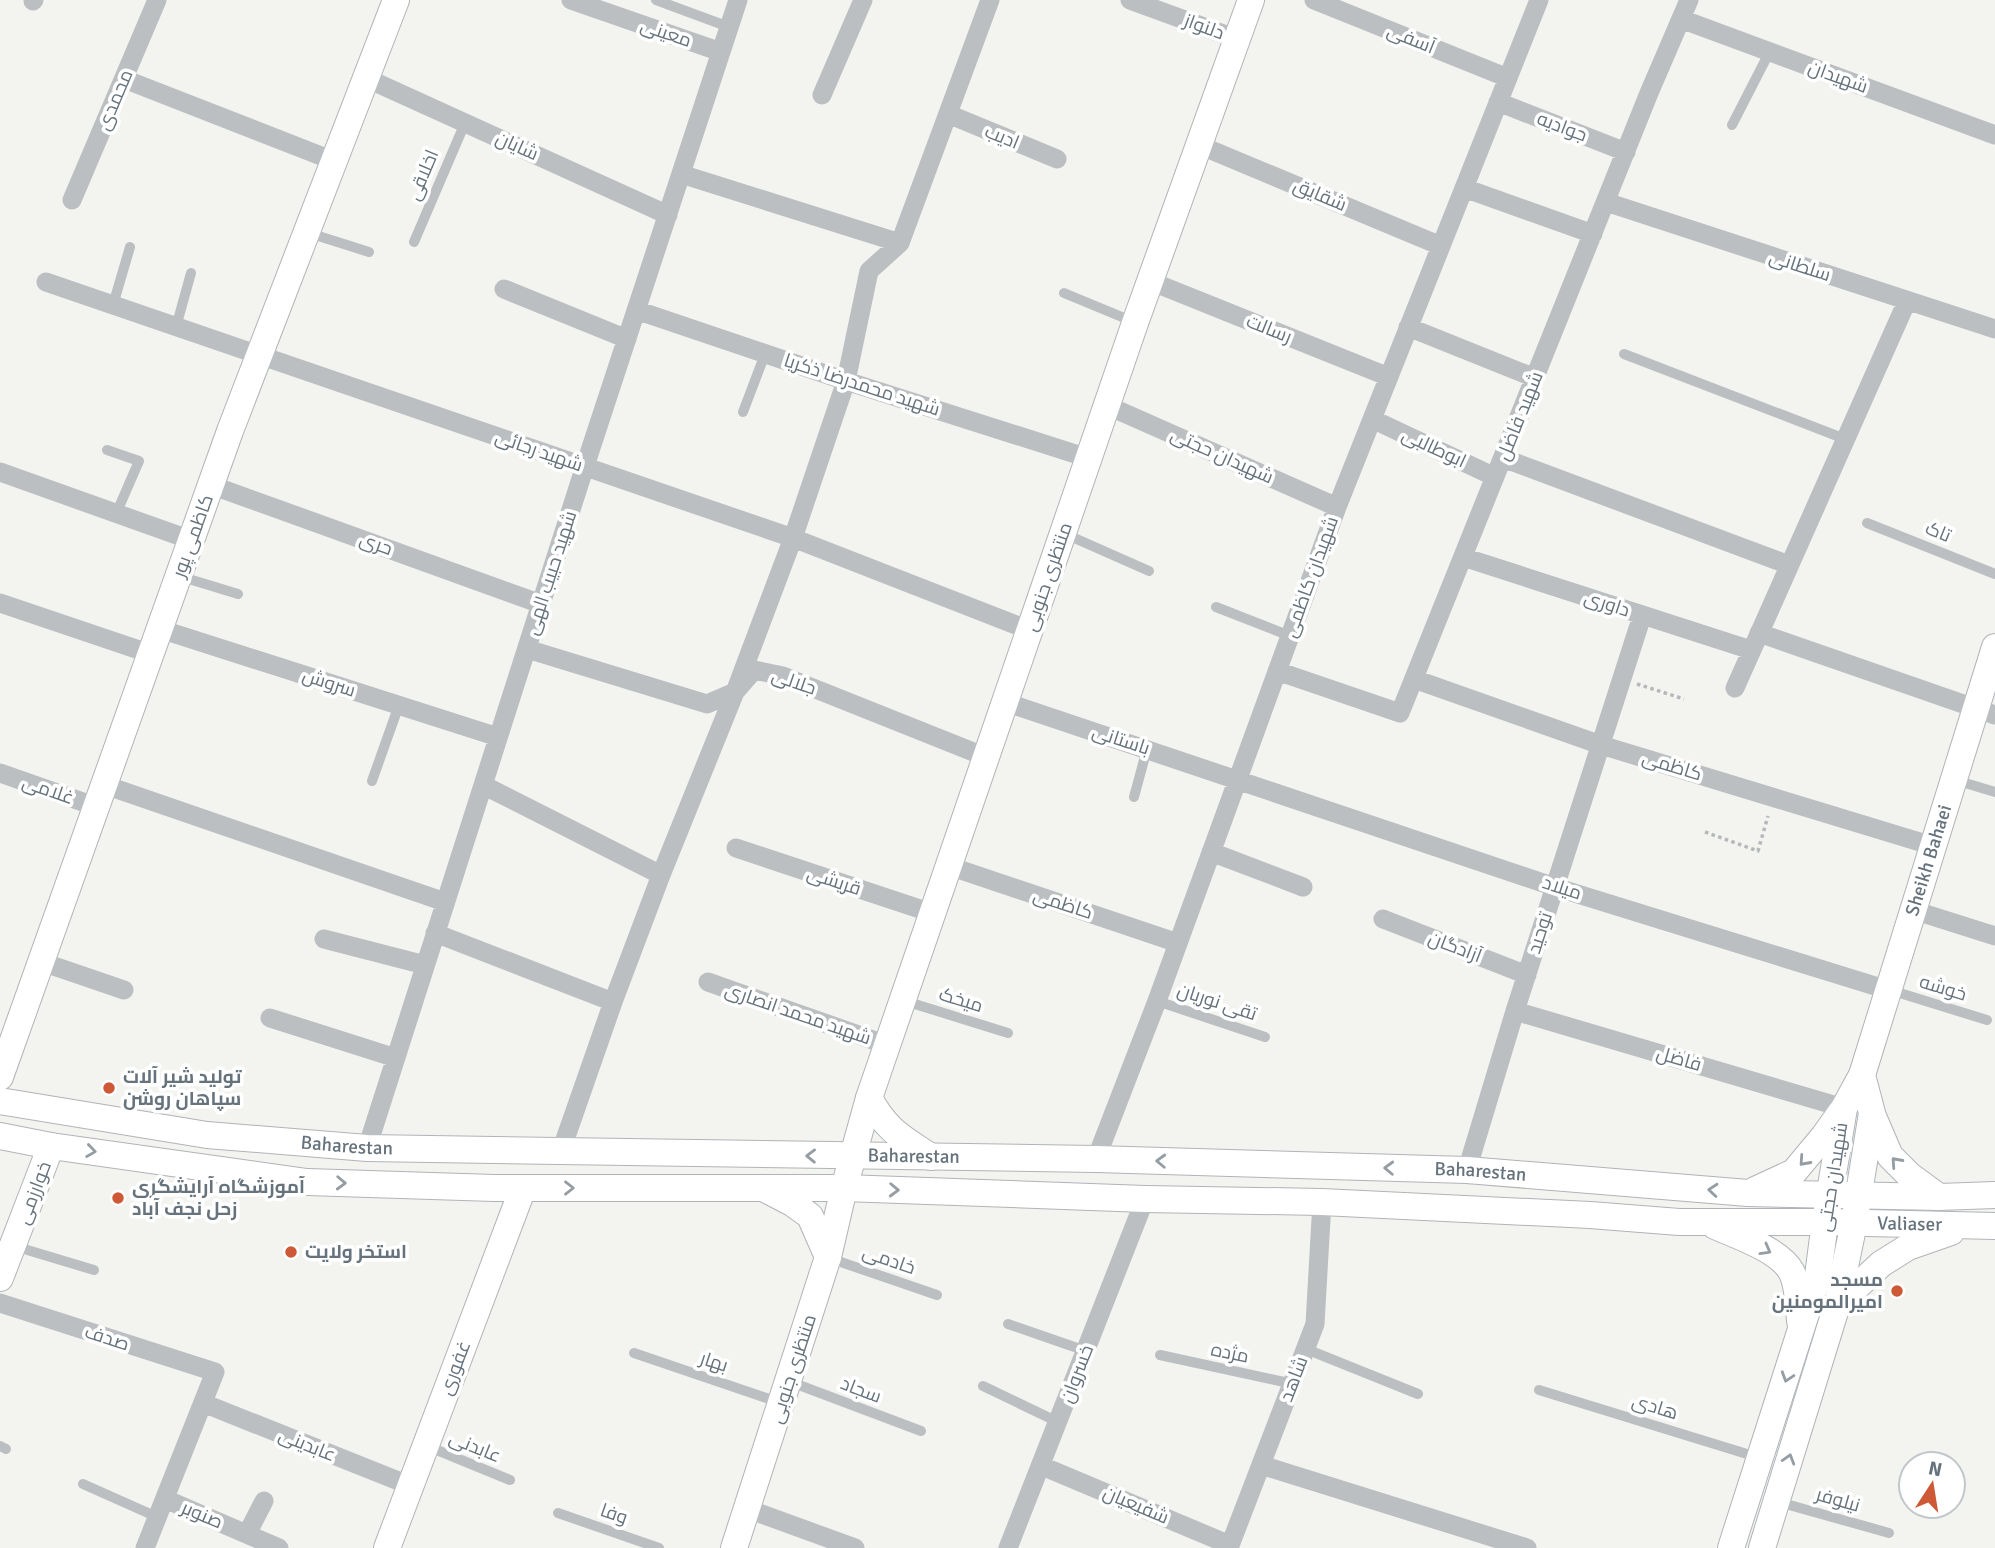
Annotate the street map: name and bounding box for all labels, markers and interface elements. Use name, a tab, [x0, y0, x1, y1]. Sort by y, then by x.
street label: دلنواز	[1180, 8, 1227, 45]
street label: معینی	[637, 13, 695, 53]
street label: آسفی	[1383, 19, 1439, 59]
street label: شهیدان	[1805, 55, 1871, 99]
street label: محمدی	[92, 66, 138, 134]
street label: جوادیه	[1533, 107, 1591, 147]
street label: ادیب	[981, 119, 1023, 155]
street label: شایان	[492, 126, 542, 166]
street label: اخلاقی	[402, 146, 444, 204]
street label: شقایق	[1290, 173, 1350, 217]
street label: سلطانی	[1766, 245, 1834, 287]
street label: رسالت	[1243, 309, 1295, 349]
street label: شهید محمدرضا ذکریا	[781, 348, 943, 422]
street label: شهید فاضل	[1491, 368, 1549, 464]
street label: شهیدان حجتی	[1167, 423, 1277, 489]
street label: ابوطالبی	[1398, 423, 1470, 473]
street label: شهید رجائی	[492, 425, 586, 477]
street label: کاظمی پور	[167, 491, 219, 582]
street label: شهید حبیب الهی	[520, 508, 582, 638]
street label: شهیدان کاظمی	[1278, 513, 1344, 641]
street label: تاک	[1922, 516, 1954, 548]
street label: منتظری جنوبی	[1018, 519, 1078, 635]
street label: حری	[356, 527, 396, 561]
street label: داوری	[1581, 585, 1633, 623]
street label: سروش	[299, 663, 359, 703]
street label: جلالی	[769, 663, 819, 701]
street label: باستانی	[1089, 719, 1153, 761]
street label: کاظمی	[1639, 746, 1705, 786]
street label: غلامی	[19, 770, 77, 810]
street label: Sheikh Bahaei	[1900, 802, 1957, 919]
street label: قریشی	[804, 861, 864, 901]
street label: میلاد	[1539, 870, 1585, 906]
street label: کاظمی	[1030, 883, 1096, 925]
street label: توحید	[1522, 909, 1558, 957]
street label: آزادگان	[1425, 926, 1485, 968]
street label: خوشه	[1916, 969, 1970, 1007]
street label: شهید محمد انصاری	[722, 978, 874, 1050]
street label: تقی نوریان	[1174, 978, 1260, 1026]
street label: میخک	[936, 982, 986, 1018]
street label: فاضل	[1654, 1041, 1704, 1077]
place label: تولید شیر آلات سپاهان روشن	[123, 1065, 243, 1111]
marker: تولید شیر آلات سپاهان روشن	[101, 1080, 117, 1096]
street label: شهیدان حجتی	[1813, 1121, 1853, 1233]
street label: Baharestan	[300, 1131, 393, 1160]
one-way arrow	[86, 1144, 97, 1159]
street label: Baharestan	[867, 1144, 960, 1169]
one-way arrow	[806, 1148, 816, 1164]
one-way arrow	[1800, 1153, 1812, 1166]
one-way arrow	[1155, 1154, 1166, 1169]
street label: Baharestan	[1434, 1157, 1527, 1187]
one-way arrow	[1892, 1157, 1904, 1170]
street label: خوارزمی	[11, 1158, 57, 1228]
one-way arrow	[1383, 1160, 1393, 1176]
place label: آموزشگاه آرایشگری زحل نجف آباد	[132, 1175, 305, 1221]
one-way arrow	[336, 1175, 347, 1190]
one-way arrow	[564, 1180, 574, 1196]
one-way arrow	[889, 1182, 900, 1198]
one-way arrow	[1708, 1183, 1719, 1198]
marker: آموزشگاه آرایشگری زحل نجف آباد	[110, 1190, 126, 1206]
street label: Valiaser	[1877, 1211, 1942, 1237]
place label: استخر ولایت	[305, 1240, 407, 1264]
street label: خادمی	[859, 1240, 919, 1280]
one-way arrow	[1758, 1242, 1771, 1255]
marker: استخر ولایت	[283, 1244, 299, 1260]
place label: مسجد امیرالمومنین	[1772, 1268, 1883, 1314]
marker: مسجد امیرالمومنین	[1889, 1283, 1905, 1299]
street label: منتظری جنوبی	[764, 1311, 822, 1427]
street label: صدف	[82, 1320, 132, 1356]
street label: غفوری	[434, 1337, 476, 1399]
street label: مژده	[1209, 1337, 1251, 1369]
street label: خسروان	[1055, 1342, 1099, 1406]
street label: بهار	[696, 1346, 731, 1378]
street label: شاهد	[1274, 1353, 1314, 1405]
one-way arrow	[1780, 1370, 1795, 1382]
street label: سجاد	[837, 1371, 885, 1409]
street label: هادی	[1629, 1389, 1681, 1425]
street label: عابدینی	[275, 1423, 339, 1467]
street label: عابدنی	[445, 1426, 505, 1468]
north arrow	[1897, 1450, 1967, 1520]
one-way arrow	[1781, 1454, 1796, 1466]
text: N	[1926, 1456, 1944, 1482]
street label: شفیعیان	[1099, 1480, 1173, 1530]
street label: نیلوفر	[1812, 1482, 1863, 1518]
street label: صنوبر	[177, 1495, 226, 1534]
street label: وفا	[597, 1498, 631, 1530]

